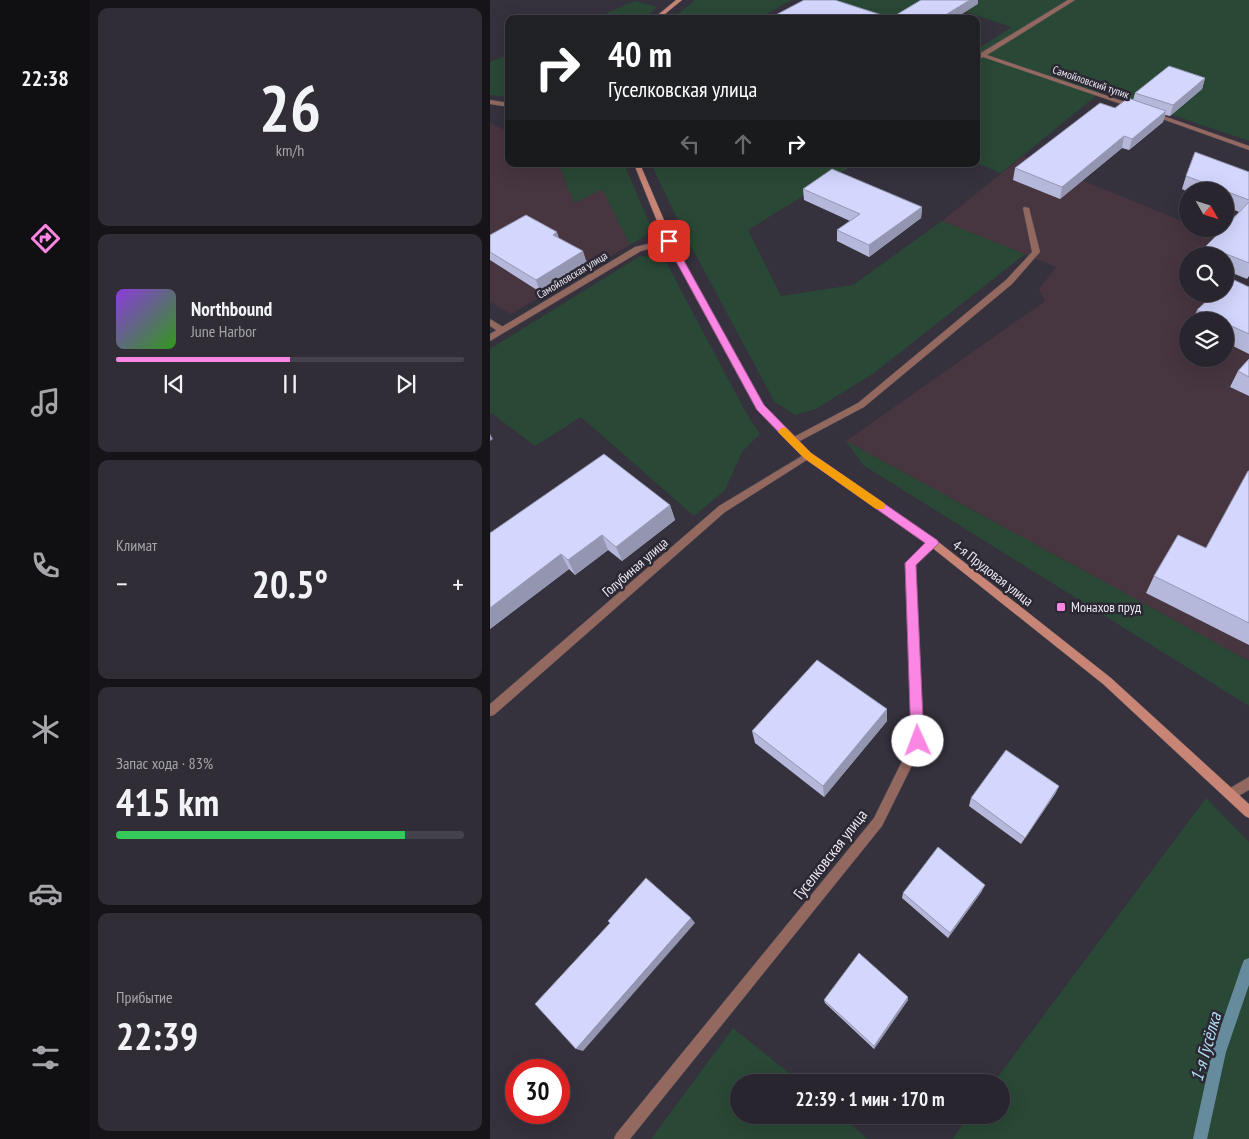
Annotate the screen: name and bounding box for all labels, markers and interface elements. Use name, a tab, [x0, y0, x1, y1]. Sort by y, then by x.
text: 40 m	[608, 31, 672, 77]
icon: right	[525, 35, 590, 100]
street label: Самойловский тупик	[1051, 62, 1132, 102]
text: 22:38	[21, 64, 69, 92]
text: 26	[259, 65, 321, 149]
text: Гуселковская улица	[608, 75, 757, 103]
icon: left	[676, 130, 704, 158]
icon: ahead	[729, 130, 757, 158]
icon: right	[782, 130, 810, 158]
text: km/h	[276, 140, 304, 160]
north arrow	[1179, 182, 1234, 238]
map controls	[1179, 182, 1234, 367]
pin	[648, 220, 690, 262]
icon: directions	[28, 221, 63, 256]
icon: arrive	[655, 227, 683, 255]
button: search	[1179, 247, 1234, 302]
street label: Самойловская улица	[534, 248, 610, 302]
text: Northbound	[191, 297, 272, 321]
button: layers	[1179, 312, 1234, 367]
text: June Harbor	[191, 321, 256, 341]
icon: previous	[160, 370, 188, 398]
icon: pause	[276, 370, 304, 398]
icon: next	[392, 370, 420, 398]
icon: music	[28, 385, 63, 420]
street label: Голубиная улица	[598, 533, 672, 601]
text: Климат	[116, 535, 157, 555]
street label: 4-я Прудовая улица	[949, 536, 1037, 610]
icon: phone	[28, 548, 63, 583]
text: 20.5°	[252, 559, 328, 608]
text: −	[116, 565, 128, 602]
text: +	[452, 565, 464, 602]
place label: Монахов пруд	[1071, 598, 1141, 616]
marker: Монахов пруд	[1055, 601, 1067, 613]
icon: climate	[28, 712, 63, 747]
position arrow	[891, 714, 943, 766]
text: Запас хода · 83%	[116, 753, 213, 773]
text: 415 km	[116, 777, 219, 826]
street label: Гуселковская улица	[789, 805, 871, 903]
icon: car	[28, 876, 63, 911]
text: Прибытие	[116, 987, 173, 1007]
water label: 1-я Гусёлка	[1185, 1009, 1226, 1084]
text: 22:39	[116, 1011, 198, 1060]
icon: filters	[28, 1040, 63, 1075]
speed limit sign: 30	[505, 1059, 570, 1124]
text: 22:39 · 1 мин · 170 m	[796, 1087, 944, 1111]

